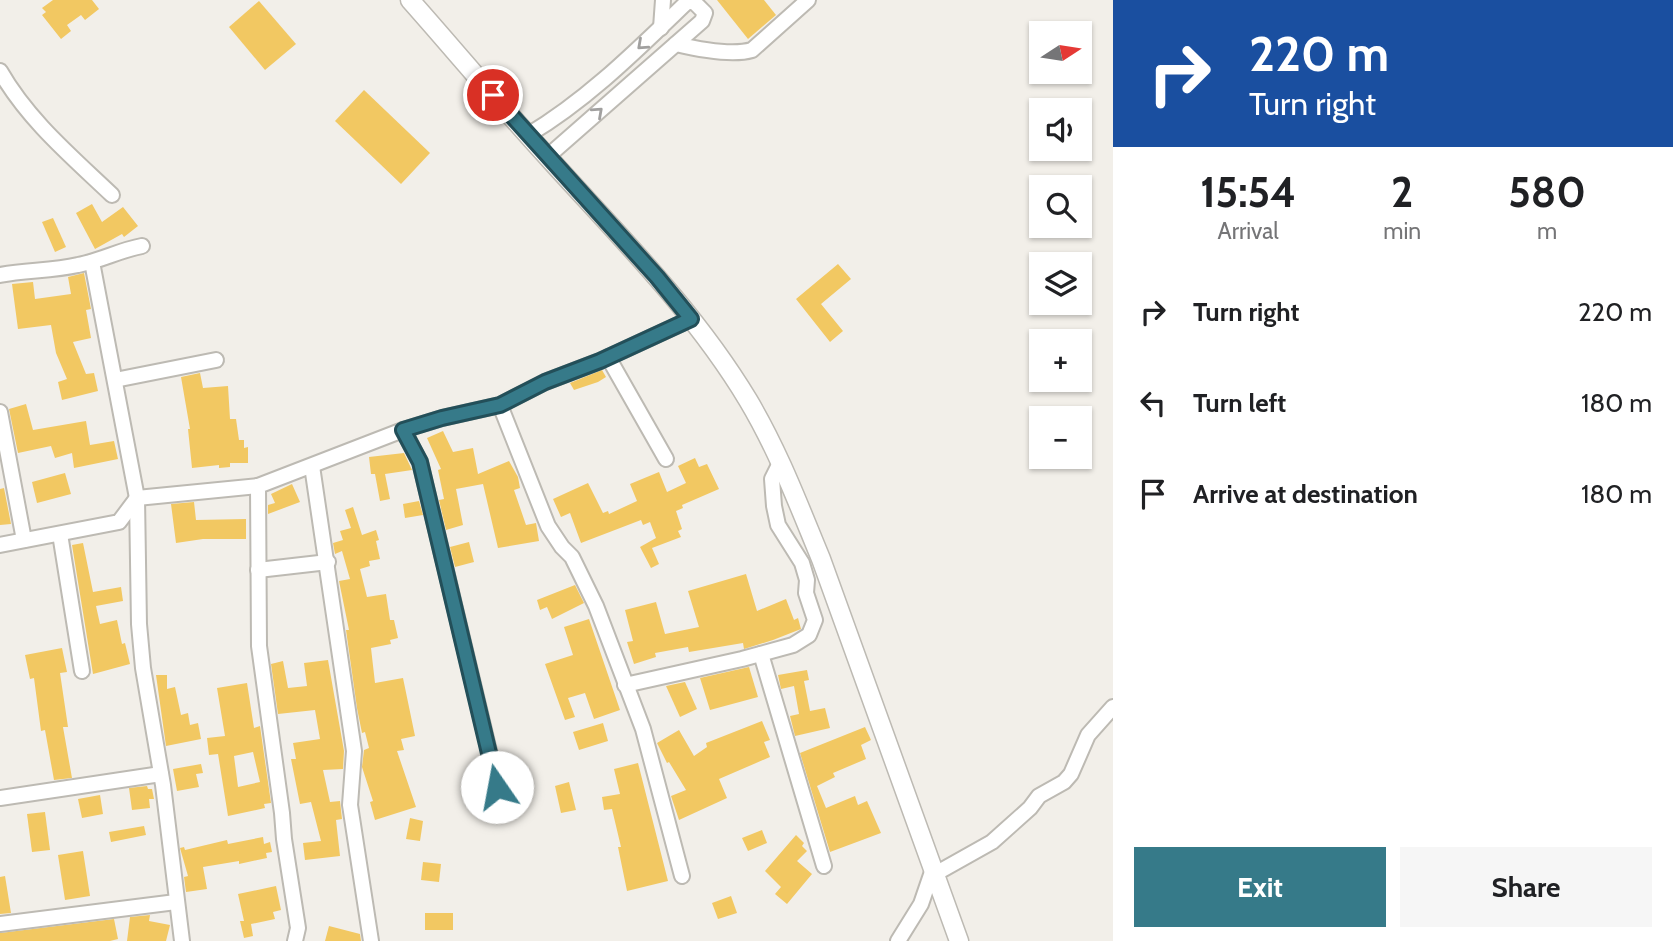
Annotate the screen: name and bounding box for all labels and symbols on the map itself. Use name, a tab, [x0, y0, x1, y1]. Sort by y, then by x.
north arrow	[1029, 21, 1092, 84]
one-way arrow	[637, 37, 650, 49]
pin	[463, 65, 523, 125]
one-way arrow	[590, 107, 603, 120]
position arrow	[460, 750, 534, 824]

